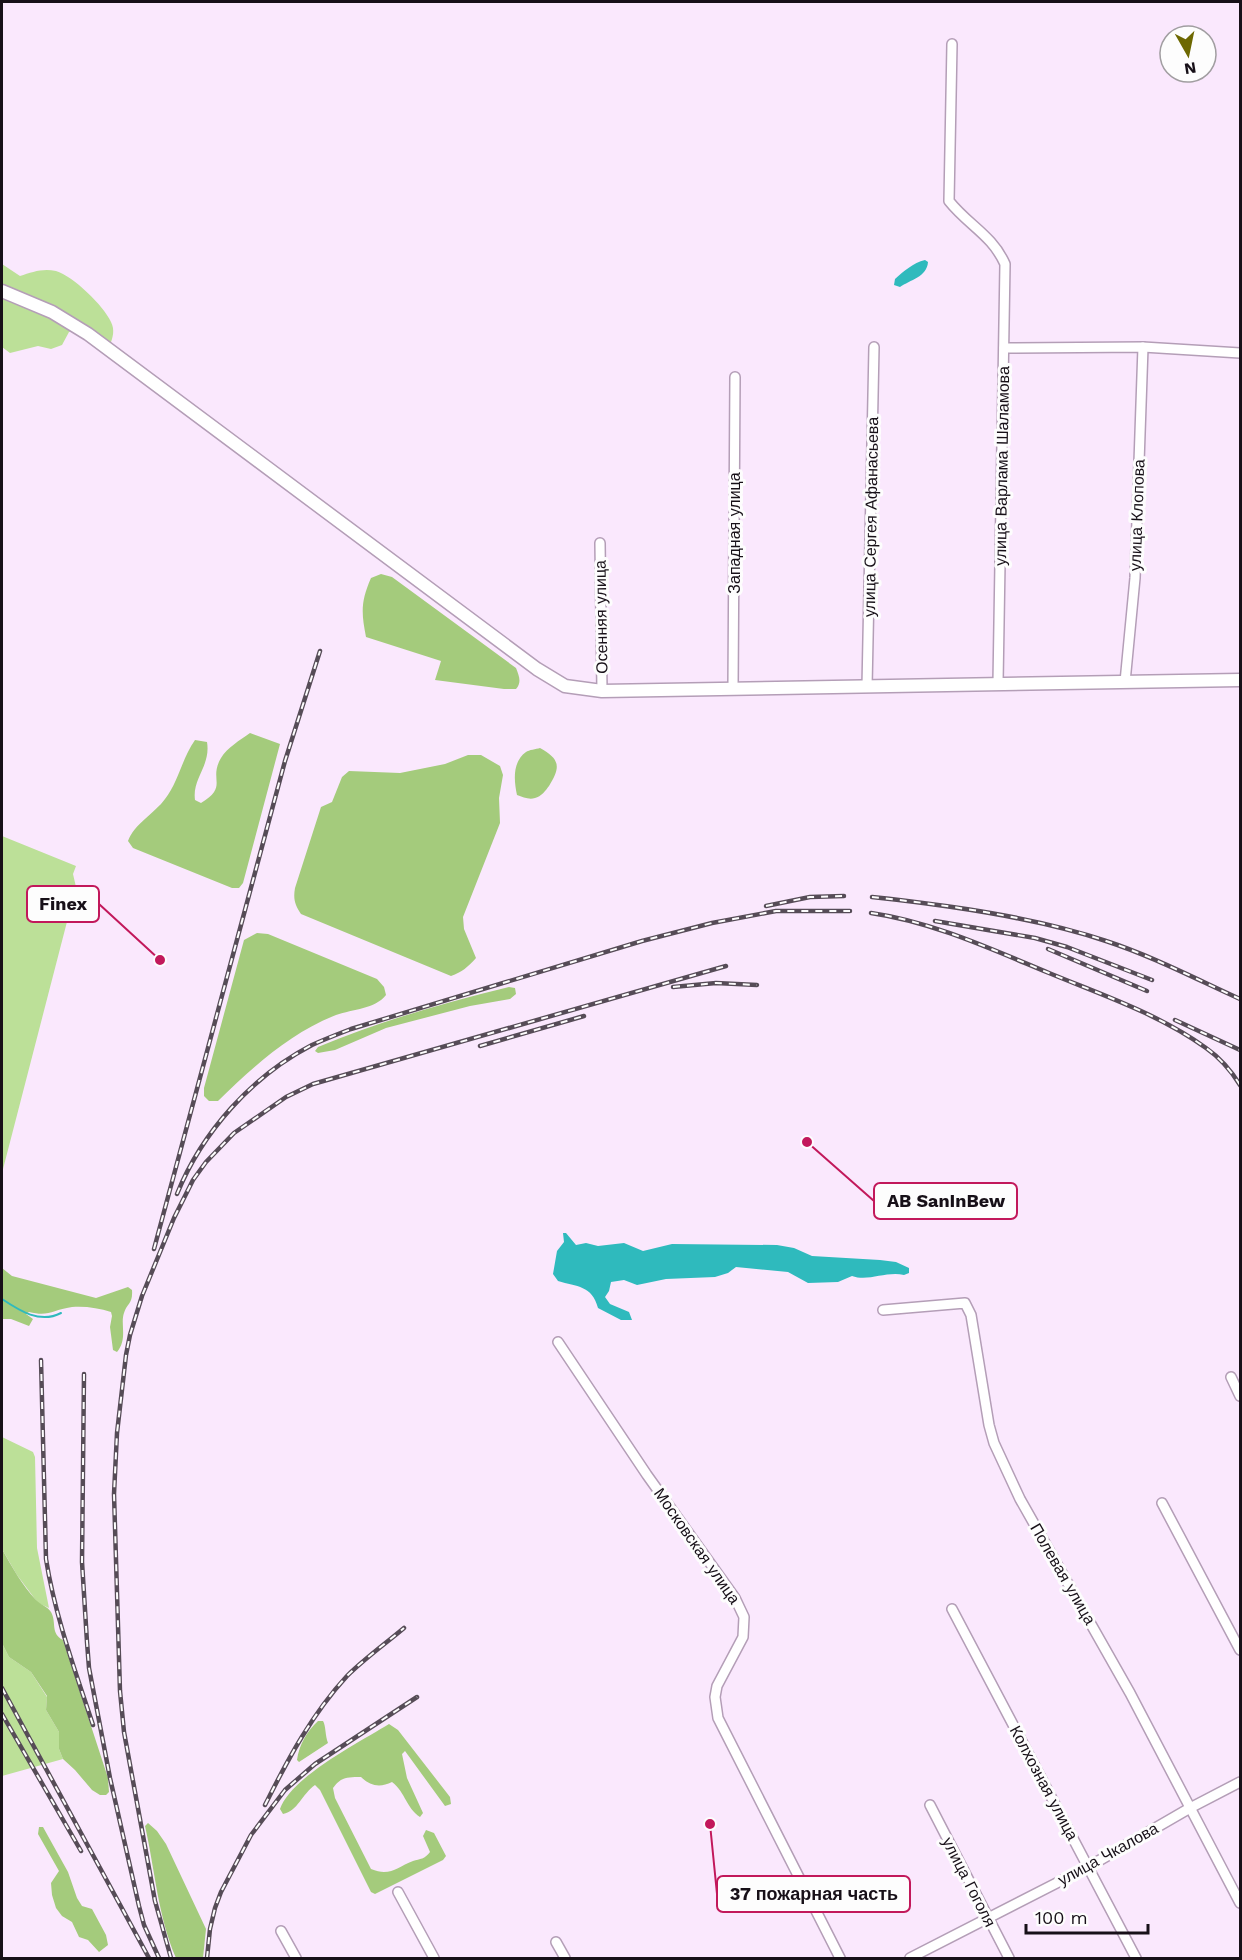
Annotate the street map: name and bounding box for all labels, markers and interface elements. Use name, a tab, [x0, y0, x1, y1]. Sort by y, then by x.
north arrow	[1158, 24, 1218, 84]
text: N	[1183, 58, 1198, 79]
street label: улица Варлама Шаламова	[991, 366, 1013, 566]
street label: улица Сергея Афанасьева	[860, 417, 882, 617]
street label: улица Клопова	[1126, 459, 1148, 571]
street label: Западная улица	[725, 472, 744, 594]
street label: Осенняя улица	[591, 560, 611, 674]
callout: Finex	[27, 886, 99, 922]
text: Finex	[39, 893, 87, 914]
callout: AB SanInBew	[874, 1183, 1017, 1219]
text: AB SanInBew	[887, 1190, 1006, 1211]
street label: Московская улица	[650, 1484, 744, 1608]
street label: Полевая улица	[1026, 1520, 1100, 1628]
street label: Колхозная улица	[1006, 1723, 1082, 1844]
street label: улица Чкалова	[1054, 1818, 1162, 1889]
street label: улица Гоголя	[938, 1834, 1000, 1930]
callout: 37 пожарная часть	[717, 1876, 910, 1912]
text: 37 пожарная часть	[730, 1883, 898, 1904]
scale bar	[1026, 1897, 1148, 1935]
text: 100 m	[1035, 1907, 1088, 1928]

